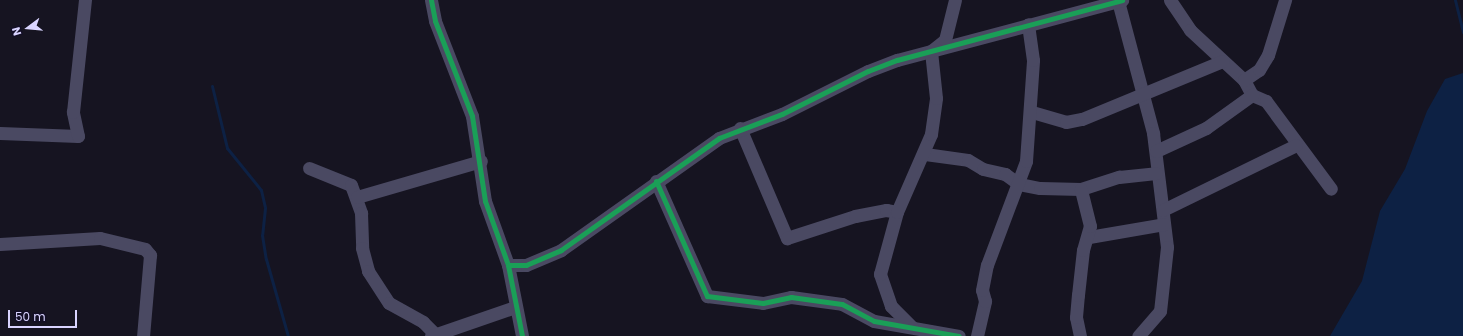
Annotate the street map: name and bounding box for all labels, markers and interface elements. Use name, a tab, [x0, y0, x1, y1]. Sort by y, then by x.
north arrow	[8, 8, 48, 48]
text: N	[8, 25, 25, 37]
scale bar	[10, 302, 79, 328]
text: 50 m	[15, 308, 46, 325]

